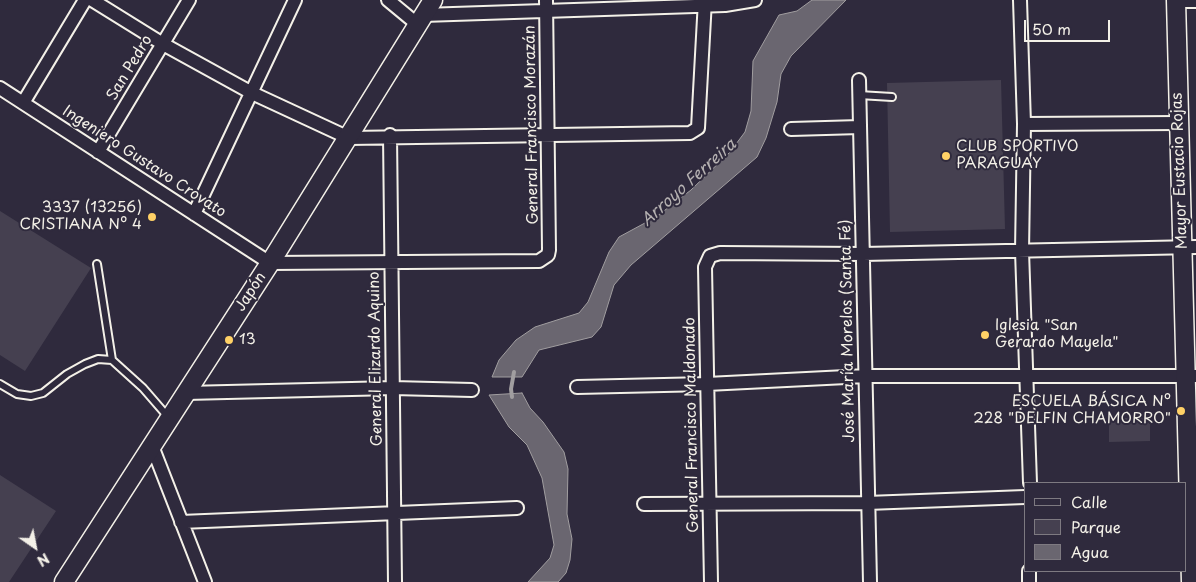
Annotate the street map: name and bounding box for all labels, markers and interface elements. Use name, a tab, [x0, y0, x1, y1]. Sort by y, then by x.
scale bar	[1026, 10, 1112, 42]
text: 50 m	[1032, 17, 1071, 40]
street label: General Francisco Morazán	[521, 25, 543, 225]
street label: San Pedro	[104, 32, 156, 104]
street label: Mayor Eustacio Rojas	[1168, 93, 1192, 249]
street label: Ingeniero Gustavo Crovato	[59, 102, 229, 222]
water label: Arroyo Ferreira	[638, 135, 740, 231]
place label: CLUB SPORTIVO PARAGUAY	[956, 138, 1078, 173]
marker: CLUB SPORTIVO PARAGUAY	[940, 150, 952, 162]
place label: 3337 (13256) CRISTIANA Nº 4	[20, 199, 142, 234]
marker: 3337 (13256) CRISTIANA Nº 4	[146, 211, 158, 223]
street label: José María Morelos (Santa Fé)	[837, 219, 859, 443]
street label: Japón	[232, 269, 270, 315]
street label: General Elizardo Aquino	[365, 271, 387, 447]
street label: General Francisco Maldonado	[681, 317, 703, 533]
place label: Iglesia "San Gerardo Mayela"	[995, 317, 1118, 352]
marker: Iglesia "San Gerardo Mayela"	[979, 329, 991, 341]
place label: 13	[239, 331, 256, 349]
marker: 13	[223, 334, 235, 346]
place label: ESCUELA BÁSICA Nº 228 "DELFIN CHAMORRO"	[973, 393, 1171, 428]
marker: ESCUELA BÁSICA Nº 228 "DELFIN CHAMORRO"	[1175, 405, 1187, 417]
legend	[1024, 482, 1186, 572]
text: Calle	[1071, 490, 1108, 513]
text: Parque	[1071, 515, 1121, 538]
north arrow	[10, 522, 60, 572]
text: Agua	[1071, 540, 1109, 563]
text: N	[33, 548, 54, 572]

